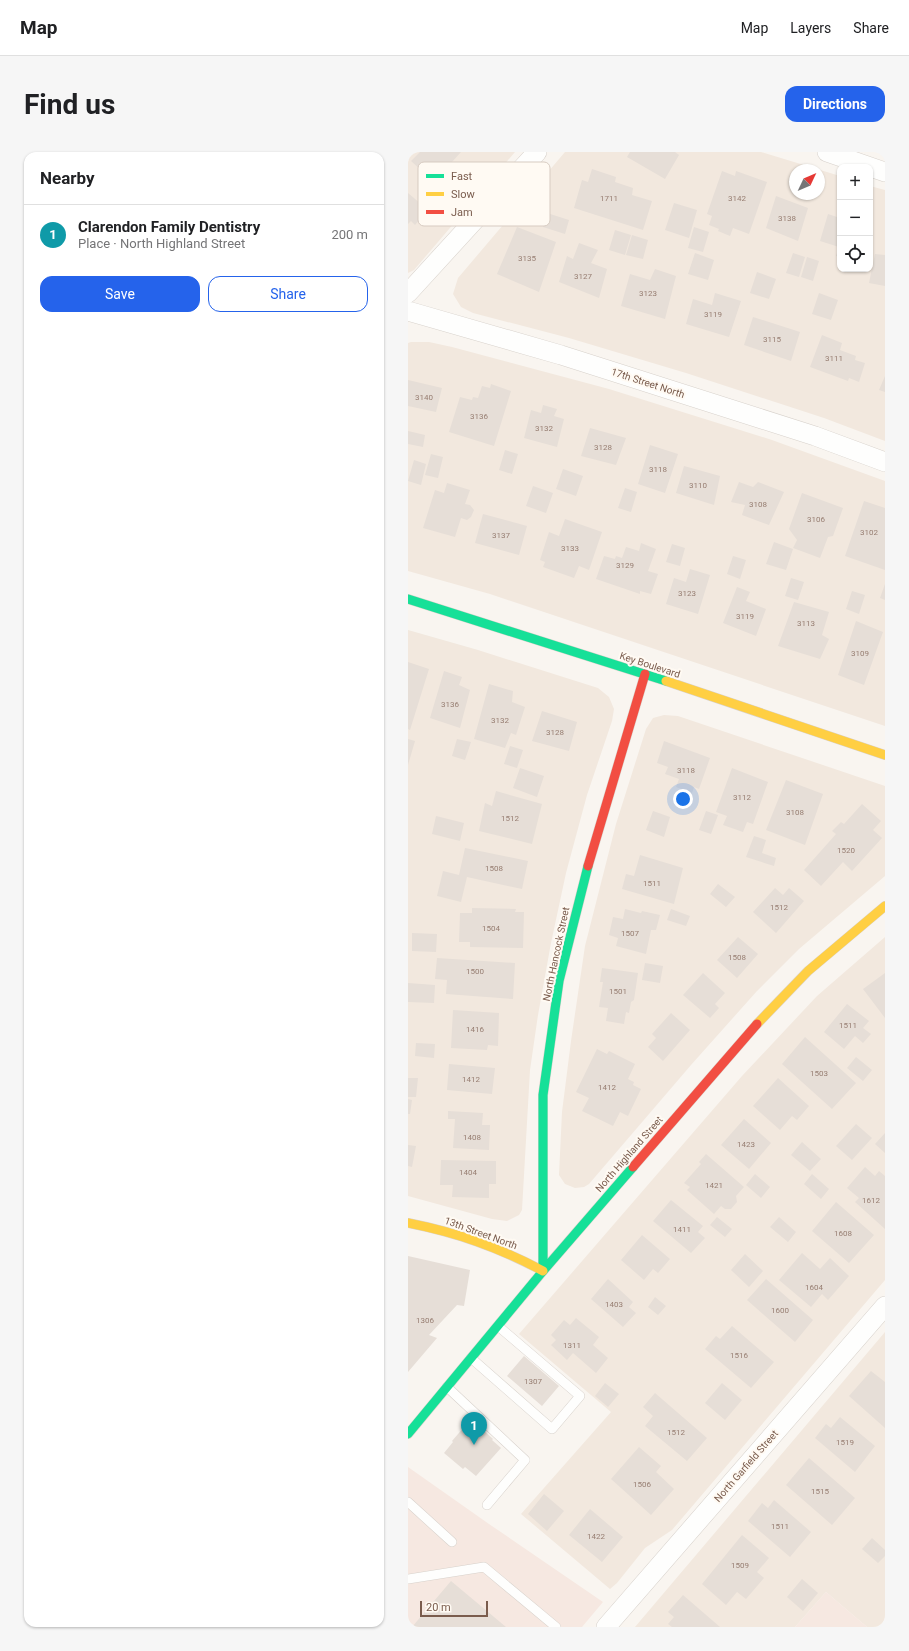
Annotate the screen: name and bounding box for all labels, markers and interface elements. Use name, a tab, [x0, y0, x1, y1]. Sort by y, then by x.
text: Map	[20, 16, 58, 39]
text: Map	[741, 20, 768, 36]
text: Layers	[790, 20, 831, 36]
text: Share	[853, 20, 889, 36]
button: Directions	[785, 86, 885, 122]
text: Find us	[24, 88, 115, 121]
legend	[418, 162, 550, 226]
north arrow	[789, 164, 825, 200]
map controls	[837, 164, 873, 272]
button: +	[837, 164, 873, 200]
text: Nearby	[40, 168, 95, 188]
text: Fast	[451, 170, 473, 183]
text: Slow	[451, 188, 475, 201]
house number: 1711	[600, 194, 618, 203]
house number: 3142	[728, 194, 746, 203]
button: −	[837, 200, 873, 236]
text: Jam	[451, 206, 473, 219]
house number: 3138	[778, 214, 796, 223]
text: Clarendon Family Dentistry	[78, 218, 260, 236]
text: 1	[49, 227, 57, 242]
text: 200 m	[331, 227, 368, 242]
text: Place · North Highland Street	[78, 236, 245, 251]
button: locate	[837, 236, 873, 272]
house number: 3135	[518, 254, 536, 263]
house number: 3127	[574, 272, 592, 281]
button: Save	[40, 276, 200, 312]
button: Share	[208, 276, 368, 312]
house number: 3123	[639, 289, 657, 298]
house number: 3119	[704, 310, 722, 319]
house number: 3115	[763, 335, 781, 344]
house number: 3111	[825, 354, 843, 363]
street label: 17th Street North	[610, 366, 686, 400]
house number: 3140	[415, 393, 433, 402]
house number: 3136	[470, 412, 488, 421]
house number: 3132	[535, 424, 553, 433]
house number: 3128	[594, 443, 612, 452]
house number: 3118	[649, 465, 667, 474]
house number: 3110	[689, 481, 707, 490]
house number: 3108	[749, 500, 767, 509]
house number: 3106	[807, 515, 825, 524]
house number: 3102	[860, 528, 878, 537]
house number: 3137	[492, 531, 510, 540]
house number: 3133	[561, 544, 579, 553]
house number: 3129	[616, 561, 634, 570]
house number: 3123	[678, 589, 696, 598]
house number: 3119	[736, 612, 754, 621]
house number: 3113	[797, 619, 815, 628]
house number: 3109	[851, 649, 869, 658]
street label: Key Boulevard	[618, 650, 682, 680]
house number: 3136	[441, 700, 459, 709]
house number: 3132	[491, 716, 509, 725]
house number: 3128	[546, 728, 564, 737]
house number: 3118	[677, 766, 695, 775]
your location	[673, 789, 693, 809]
house number: 3112	[733, 793, 751, 802]
house number: 3108	[786, 808, 804, 817]
house number: 1512	[501, 814, 519, 823]
house number: 1520	[837, 846, 855, 855]
house number: 1508	[485, 864, 503, 873]
house number: 1511	[643, 879, 661, 888]
house number: 1512	[770, 903, 788, 912]
street label: North Hancock Street	[541, 906, 571, 1002]
house number: 1504	[482, 924, 500, 933]
house number: 1507	[621, 929, 639, 938]
house number: 1508	[728, 953, 746, 962]
house number: 1500	[466, 967, 484, 976]
house number: 1501	[609, 987, 627, 996]
house number: 1511	[839, 1021, 857, 1030]
house number: 1416	[466, 1025, 484, 1034]
house number: 1503	[810, 1069, 828, 1078]
house number: 1412	[462, 1075, 480, 1084]
house number: 1412	[598, 1083, 616, 1092]
street label: North Highland Street	[593, 1114, 665, 1194]
house number: 1408	[463, 1133, 481, 1142]
house number: 1423	[737, 1140, 755, 1149]
house number: 1404	[459, 1168, 477, 1177]
house number: 1421	[705, 1181, 723, 1190]
house number: 1612	[862, 1196, 880, 1205]
street label: 13th Street North	[443, 1215, 519, 1251]
house number: 1411	[673, 1225, 691, 1234]
house number: 1608	[834, 1229, 852, 1238]
house number: 1604	[805, 1283, 823, 1292]
house number: 1403	[605, 1300, 623, 1309]
house number: 1600	[771, 1306, 789, 1315]
house number: 1306	[416, 1316, 434, 1325]
house number: 1311	[563, 1341, 581, 1350]
house number: 1516	[730, 1351, 748, 1360]
house number: 1307	[524, 1377, 542, 1386]
pin: 1	[461, 1412, 487, 1445]
house number: 1512	[667, 1428, 685, 1437]
street label: North Garfield Street	[712, 1428, 780, 1504]
house number: 1519	[836, 1438, 854, 1447]
house number: 1506	[633, 1480, 651, 1489]
house number: 1515	[811, 1487, 829, 1496]
house number: 1511	[771, 1522, 789, 1531]
house number: 1422	[587, 1532, 605, 1541]
house number: 1509	[731, 1561, 749, 1570]
scale bar	[420, 1599, 488, 1618]
text: 20 m	[426, 1601, 451, 1614]

